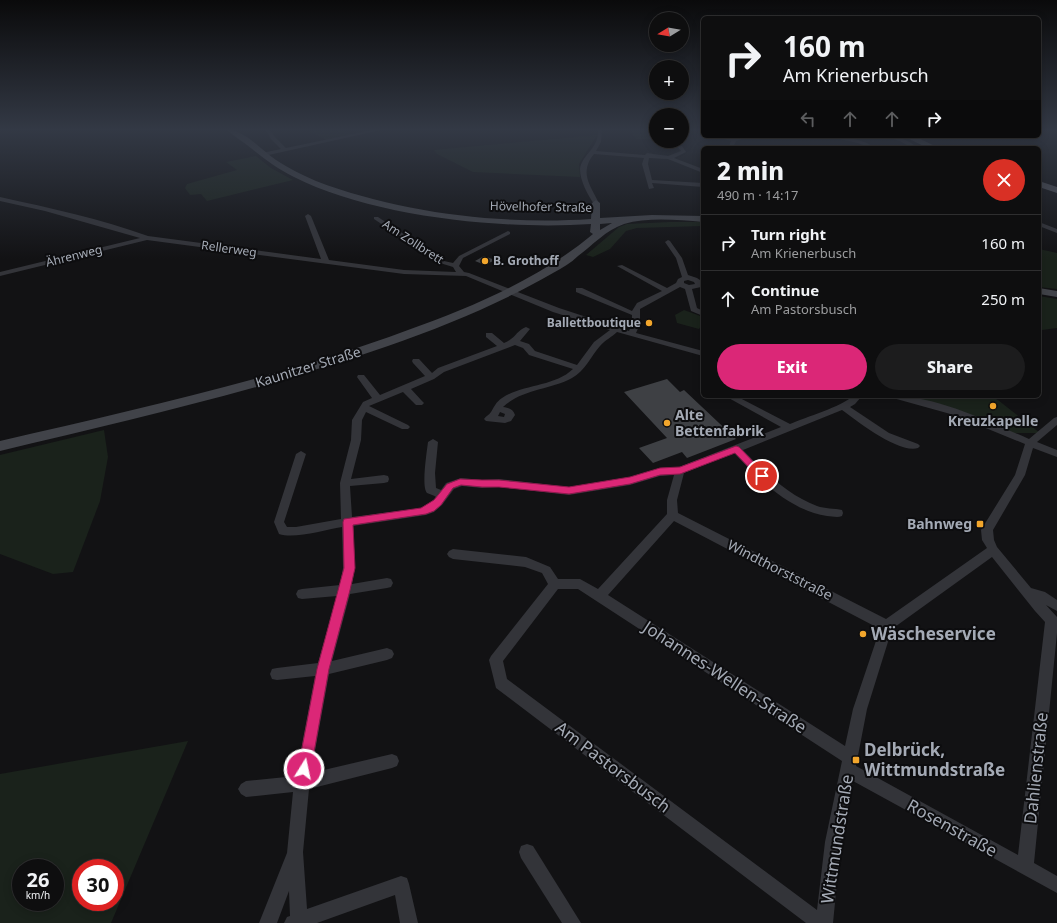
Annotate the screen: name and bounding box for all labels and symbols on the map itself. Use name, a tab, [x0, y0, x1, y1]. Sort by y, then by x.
north arrow	[649, 12, 689, 52]
street label: Hövelhofer Straße	[490, 197, 592, 216]
street label: Am Zollbrett	[379, 215, 448, 268]
street label: Rellerweg	[200, 236, 258, 261]
street label: Ährenweg	[44, 240, 104, 271]
place label: B. Grothoff	[493, 252, 559, 269]
marker: B. Grothoff	[480, 256, 490, 266]
place label: Ballettboutique	[547, 314, 641, 331]
marker: Ballettboutique	[644, 318, 654, 328]
street label: Kaunitzer Straße	[253, 341, 363, 392]
marker: Kreuzkapelle	[988, 401, 998, 411]
place label: Alte Bettenfabrik	[675, 405, 764, 440]
place label: Kreuzkapelle	[948, 411, 1038, 430]
marker: Alte Bettenfabrik	[662, 418, 672, 428]
pin	[745, 459, 779, 493]
place label: Bahnweg	[907, 514, 972, 533]
marker: Bahnweg	[975, 519, 985, 529]
street label: Windthorststraße	[724, 535, 836, 604]
street label: Johannes-Wellen-Straße	[637, 614, 811, 738]
place label: Wäscheservice	[871, 622, 996, 645]
marker: Wäscheservice	[858, 629, 868, 639]
street label: Dahlienstraße	[1018, 711, 1053, 825]
street label: Am Pastorsbusch	[551, 716, 676, 817]
place label: Delbrück, Wittmundstraße	[864, 738, 1005, 781]
position arrow	[283, 748, 325, 790]
marker: Delbrück, Wittmundstraße	[851, 755, 861, 765]
street label: Wittmundstraße	[815, 773, 858, 905]
street label: Rosenstraße	[903, 793, 1002, 862]
speed limit sign: 30	[72, 859, 124, 911]

